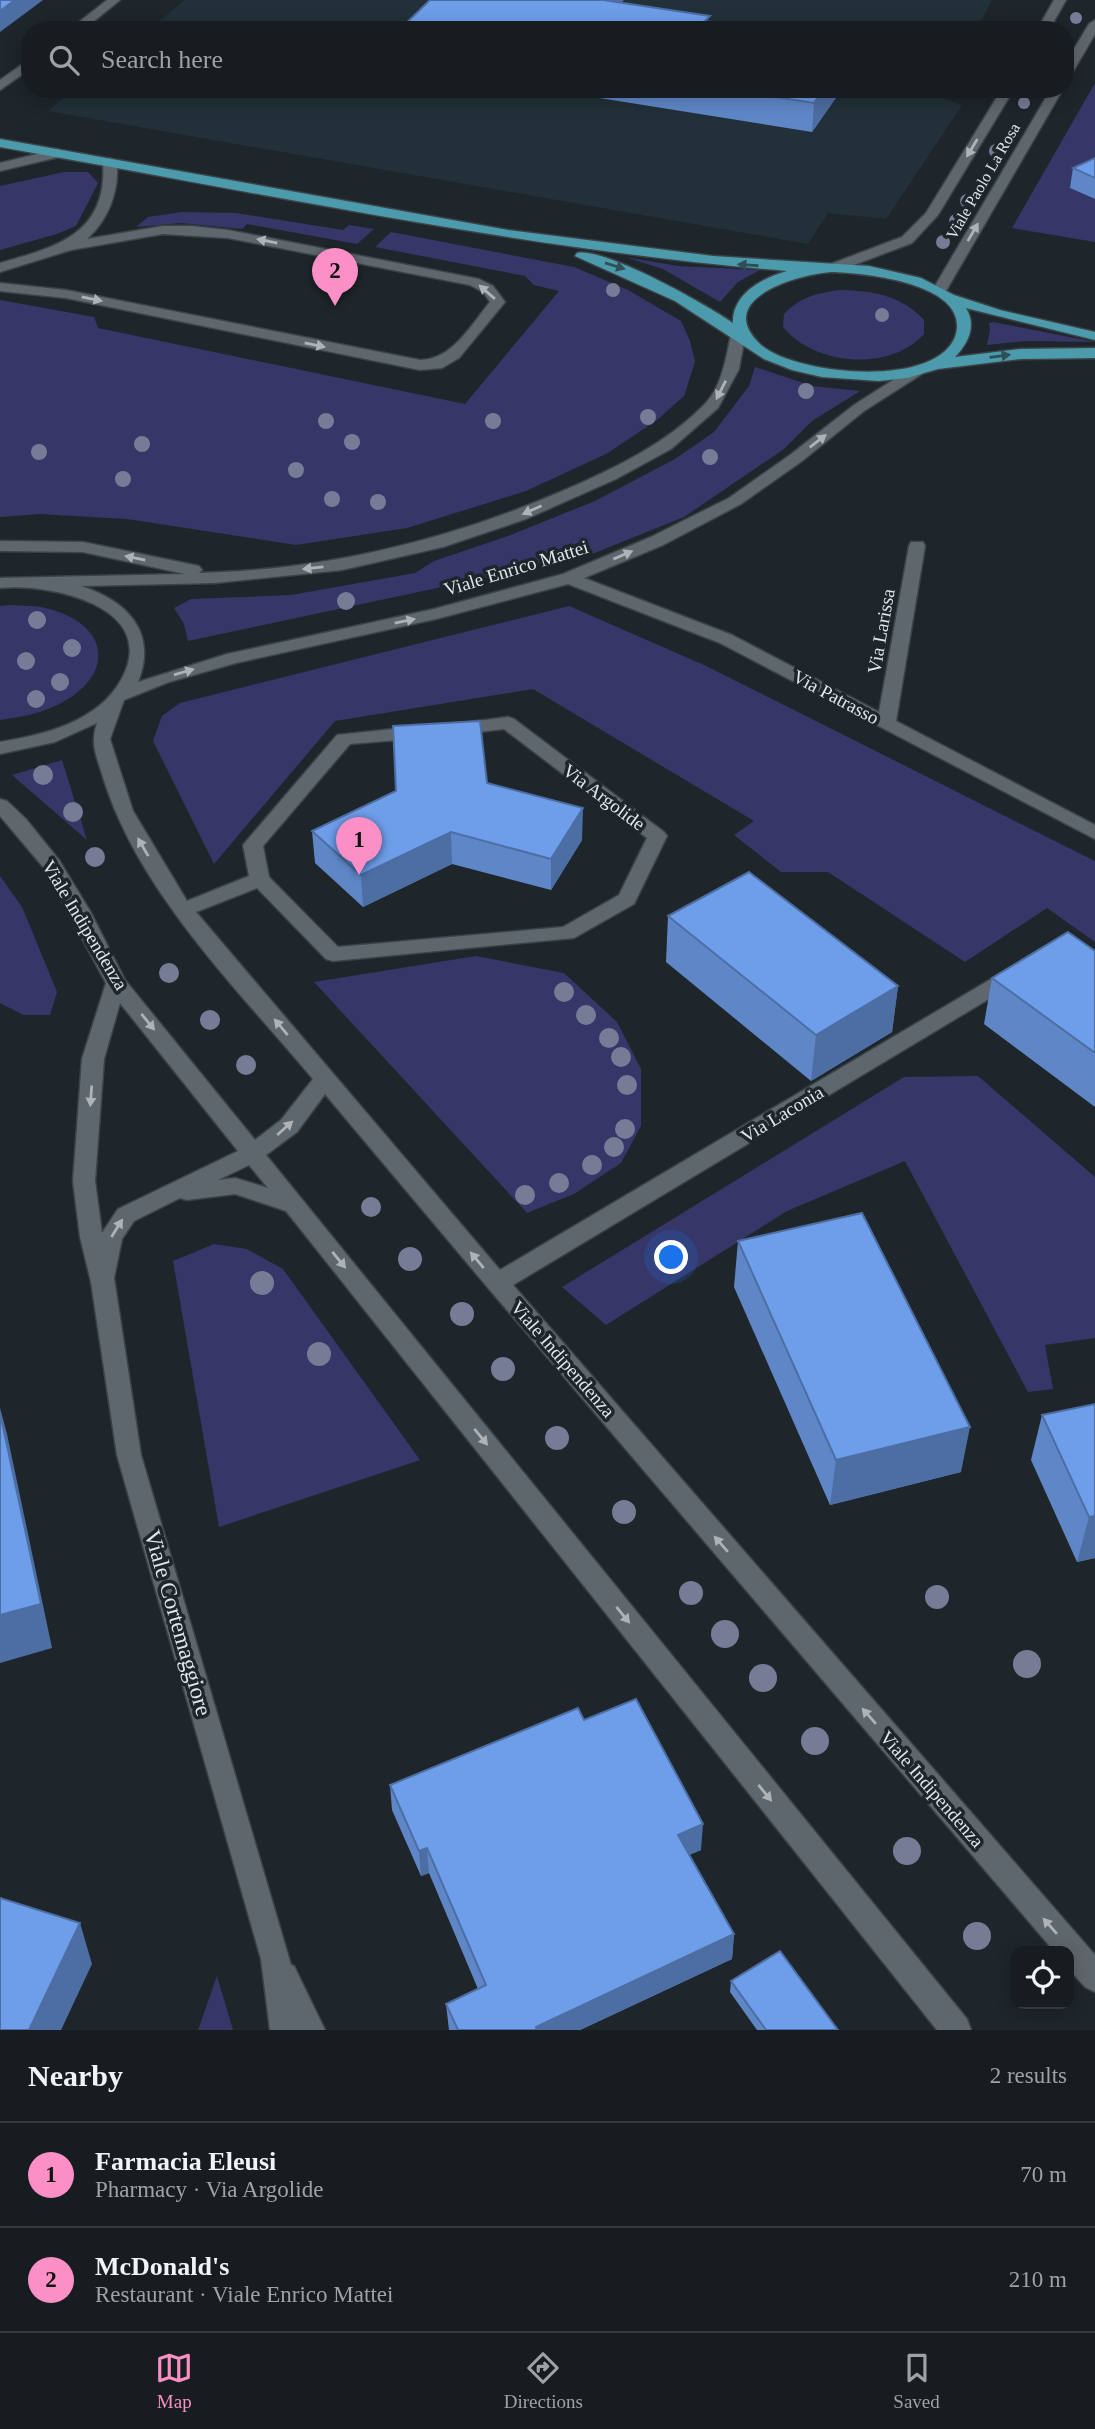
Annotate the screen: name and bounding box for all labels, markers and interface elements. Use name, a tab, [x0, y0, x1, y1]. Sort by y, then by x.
search box	[21, 21, 1074, 98]
icon: search	[45, 41, 83, 79]
text: Search here	[101, 45, 223, 74]
street label: Viale Paolo La Rosa	[943, 120, 1023, 242]
one-way arrow	[966, 138, 979, 157]
one-way arrow	[967, 223, 979, 242]
one-way arrow	[256, 235, 278, 246]
pin: 2	[312, 248, 358, 306]
one-way arrow	[736, 259, 758, 270]
one-way arrow	[605, 262, 626, 272]
one-way arrow	[478, 284, 496, 300]
one-way arrow	[81, 294, 103, 305]
one-way arrow	[304, 339, 326, 350]
one-way arrow	[990, 351, 1012, 362]
one-way arrow	[715, 380, 726, 400]
one-way arrow	[810, 434, 827, 449]
one-way arrow	[522, 504, 542, 516]
street label: Viale Enrico Mattei	[441, 536, 591, 600]
one-way arrow	[612, 550, 633, 561]
one-way arrow	[124, 552, 146, 563]
one-way arrow	[302, 562, 324, 573]
street label: Via Larissa	[863, 586, 899, 675]
one-way arrow	[394, 616, 416, 627]
one-way arrow	[173, 666, 195, 677]
street label: Via Patrasso	[789, 666, 883, 728]
street label: Via Argolide	[559, 759, 649, 835]
pin: 1	[336, 817, 382, 875]
one-way arrow	[137, 837, 149, 856]
street label: Viale Indipendenza	[38, 857, 132, 994]
one-way arrow	[140, 1012, 155, 1030]
one-way arrow	[273, 1018, 289, 1036]
street label: Via Laconia	[737, 1081, 827, 1147]
one-way arrow	[85, 1086, 96, 1108]
one-way arrow	[276, 1120, 294, 1136]
one-way arrow	[111, 1219, 124, 1238]
your location	[654, 1240, 688, 1274]
one-way arrow	[331, 1251, 346, 1268]
one-way arrow	[470, 1251, 485, 1268]
street label: Viale Indipendenza	[507, 1297, 620, 1422]
one-way arrow	[473, 1428, 488, 1446]
street label: Viale Cortemaggiore	[140, 1527, 216, 1719]
one-way arrow	[714, 1535, 729, 1552]
one-way arrow	[615, 1606, 630, 1624]
one-way arrow	[862, 1708, 877, 1725]
street label: Viale Indipendenza	[876, 1727, 989, 1852]
one-way arrow	[757, 1784, 771, 1802]
one-way arrow	[1043, 1917, 1058, 1934]
map controls	[1011, 1946, 1074, 2009]
button: locate	[1011, 1946, 1074, 2009]
text: Nearby	[28, 2059, 123, 2092]
text: 2 results	[990, 2063, 1067, 2088]
text: Farmacia Eleusi	[95, 2147, 276, 2176]
text: 1	[45, 2162, 57, 2187]
text: 70 m	[1020, 2162, 1067, 2187]
text: Pharmacy · Via Argolide	[95, 2177, 323, 2202]
text: McDonald's	[95, 2252, 229, 2281]
text: 2	[45, 2267, 57, 2292]
text: 210 m	[1009, 2267, 1067, 2292]
text: Restaurant · Viale Enrico Mattei	[95, 2282, 393, 2307]
tab: Map	[155, 2349, 193, 2413]
tab: Directions	[504, 2349, 583, 2413]
tab: Saved	[893, 2349, 940, 2413]

